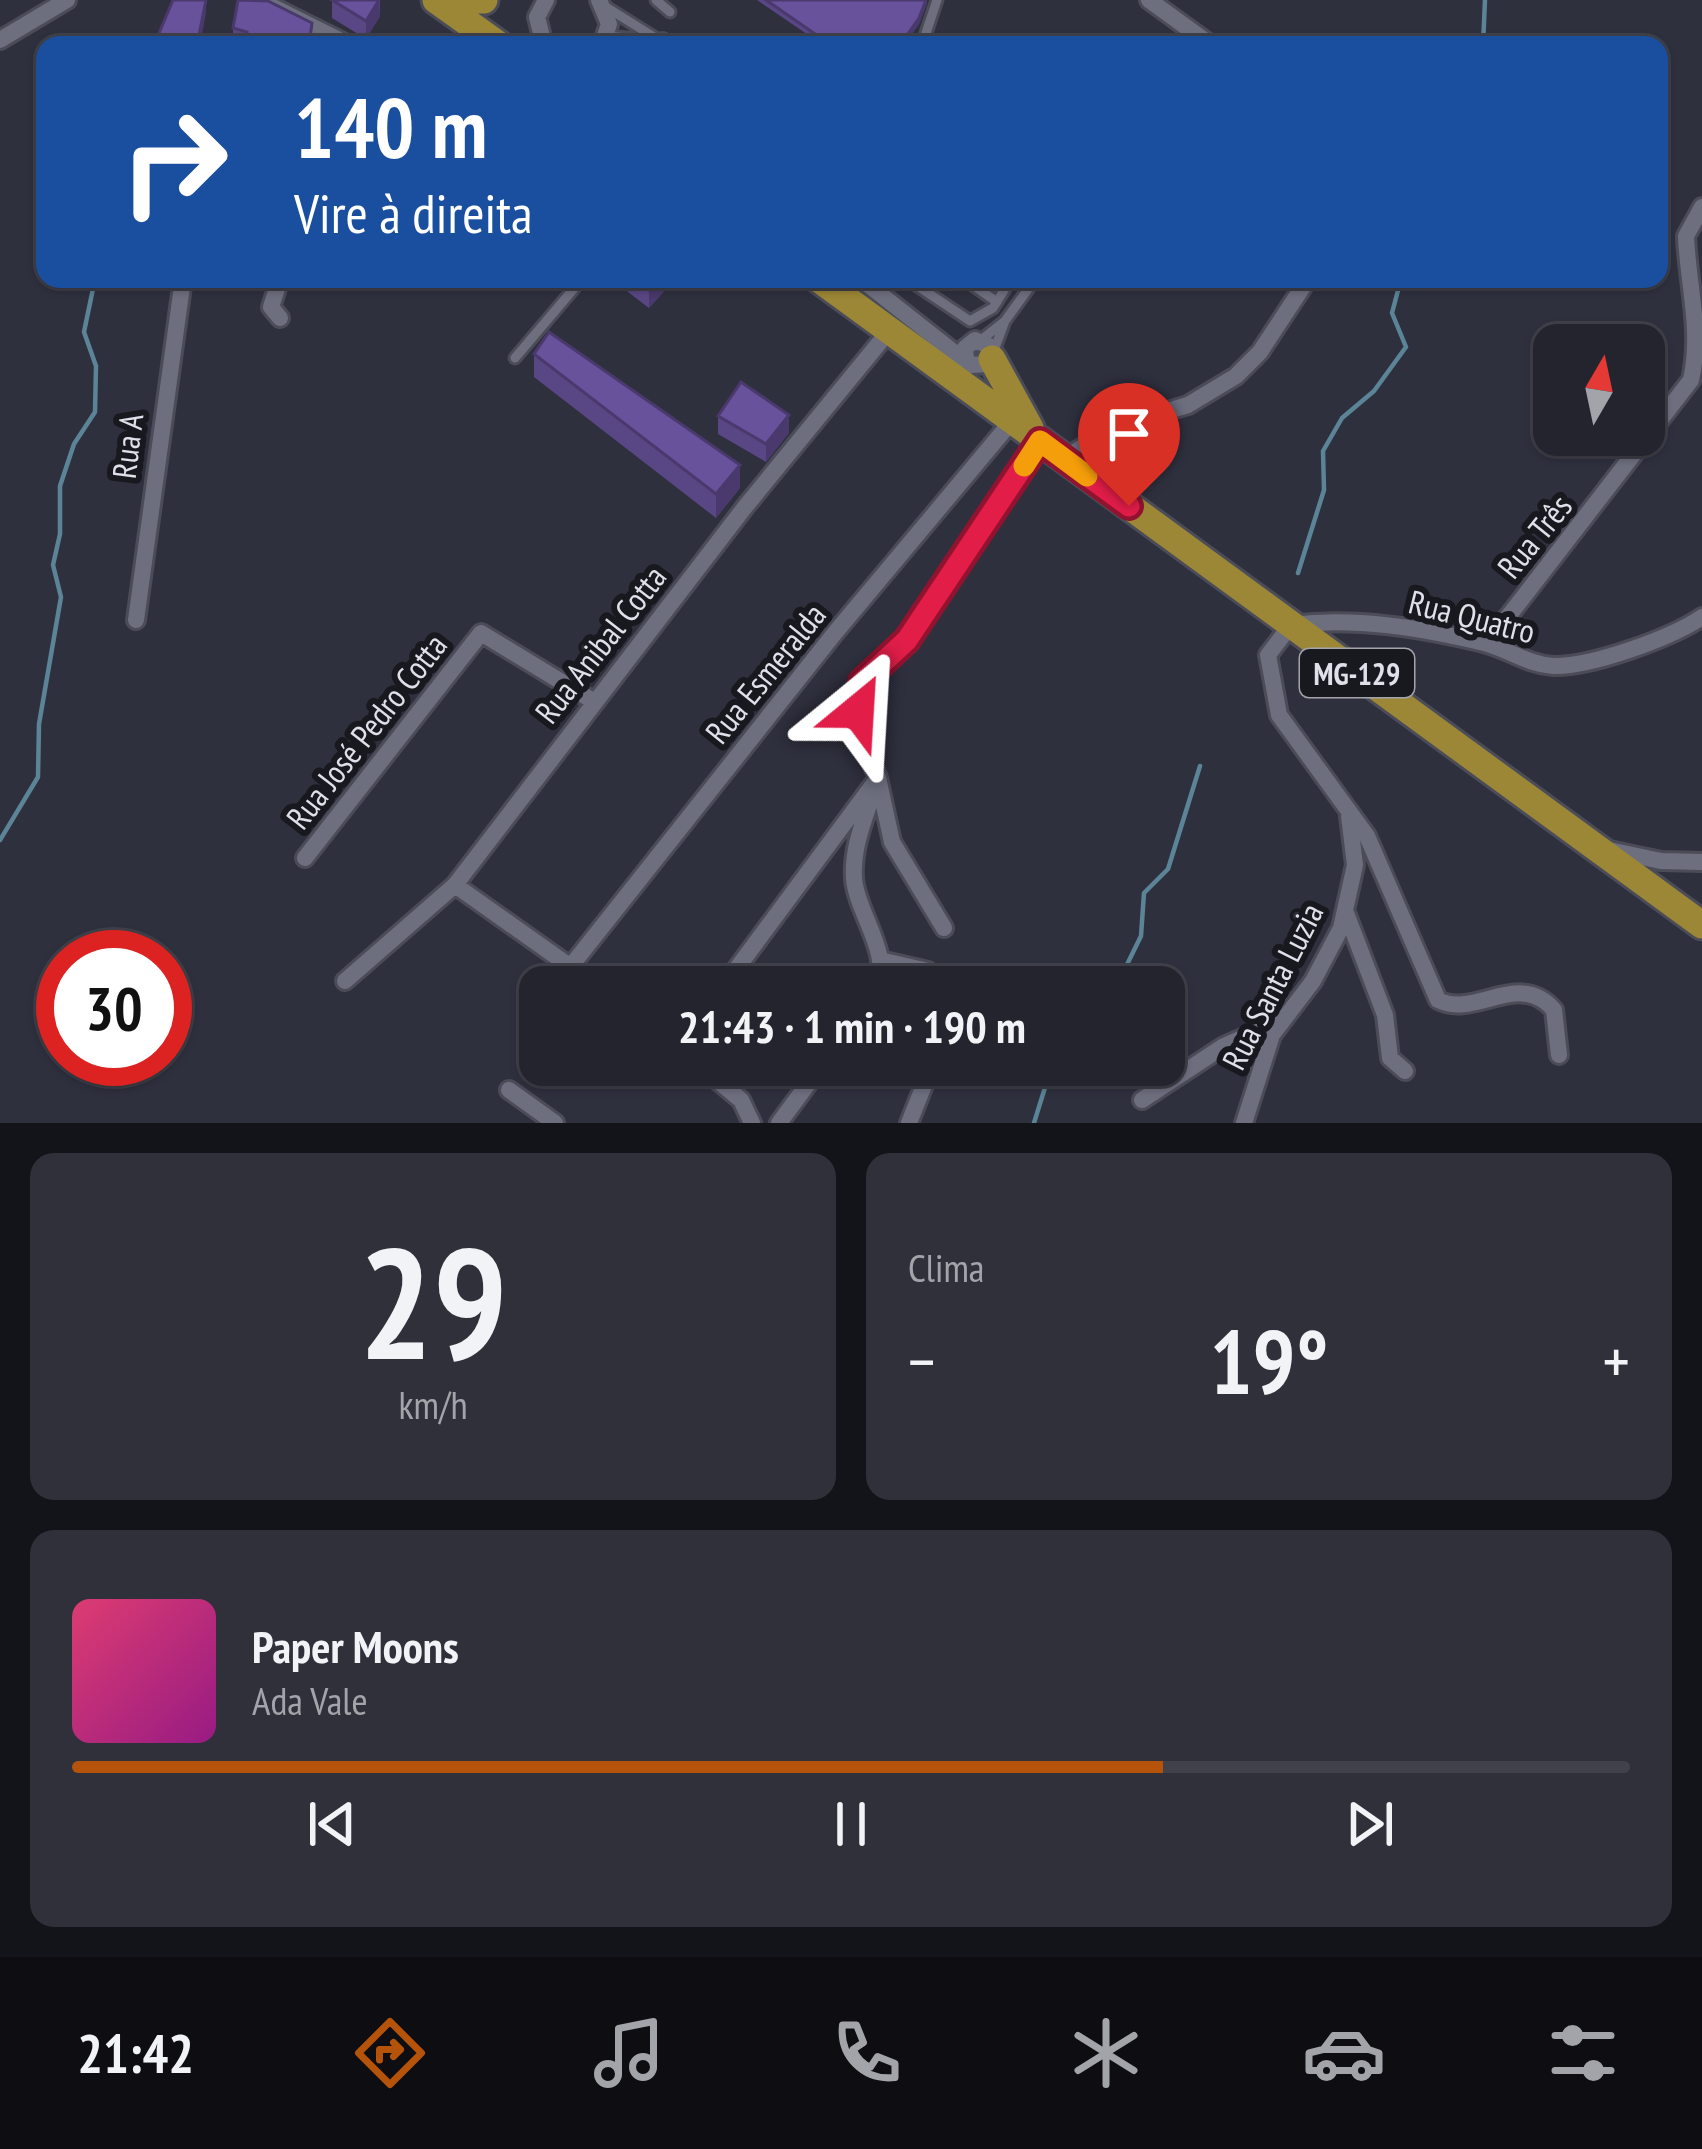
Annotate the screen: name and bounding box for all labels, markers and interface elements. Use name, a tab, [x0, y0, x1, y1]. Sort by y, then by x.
text: 140 m	[294, 72, 487, 181]
icon: right	[96, 84, 252, 240]
text: Vire à direita	[294, 178, 533, 248]
north arrow	[1533, 324, 1665, 456]
map controls	[1533, 324, 1665, 456]
pin	[1078, 383, 1180, 506]
icon: arrive	[1096, 401, 1162, 467]
street label: Rua A	[102, 411, 152, 481]
street label: Rua Três	[1487, 485, 1581, 587]
street label: Rua Anibal Cotta	[525, 556, 675, 732]
street label: Rua Quatro	[1405, 580, 1539, 652]
street label: Rua Esmeralda	[695, 594, 835, 752]
street label: Rua José Pedro Cotta	[276, 625, 456, 837]
position arrow	[795, 648, 921, 774]
road number: MG-129	[1300, 649, 1414, 697]
street label: Rua Santa Luzia	[1212, 895, 1332, 1077]
speed limit sign: 30	[36, 930, 192, 1086]
text: 21:43 · 1 min · 190 m	[678, 997, 1026, 1055]
text: 29	[358, 1200, 508, 1402]
text: Clima	[908, 1242, 984, 1293]
text: 19°	[1210, 1302, 1328, 1419]
text: −	[908, 1318, 935, 1403]
text: +	[1603, 1318, 1630, 1403]
text: km/h	[398, 1379, 468, 1430]
text: Paper Moons	[252, 1617, 459, 1675]
text: Ada Vale	[252, 1675, 368, 1726]
icon: previous	[299, 1791, 365, 1857]
icon: pause	[818, 1791, 884, 1857]
icon: next	[1337, 1791, 1403, 1857]
icon: directions	[348, 2011, 432, 2095]
icon: music	[587, 2011, 671, 2095]
icon: phone	[825, 2011, 909, 2095]
icon: climate	[1064, 2011, 1148, 2095]
icon: car	[1302, 2011, 1386, 2095]
icon: filters	[1541, 2011, 1625, 2095]
text: 21:42	[77, 2018, 194, 2088]

